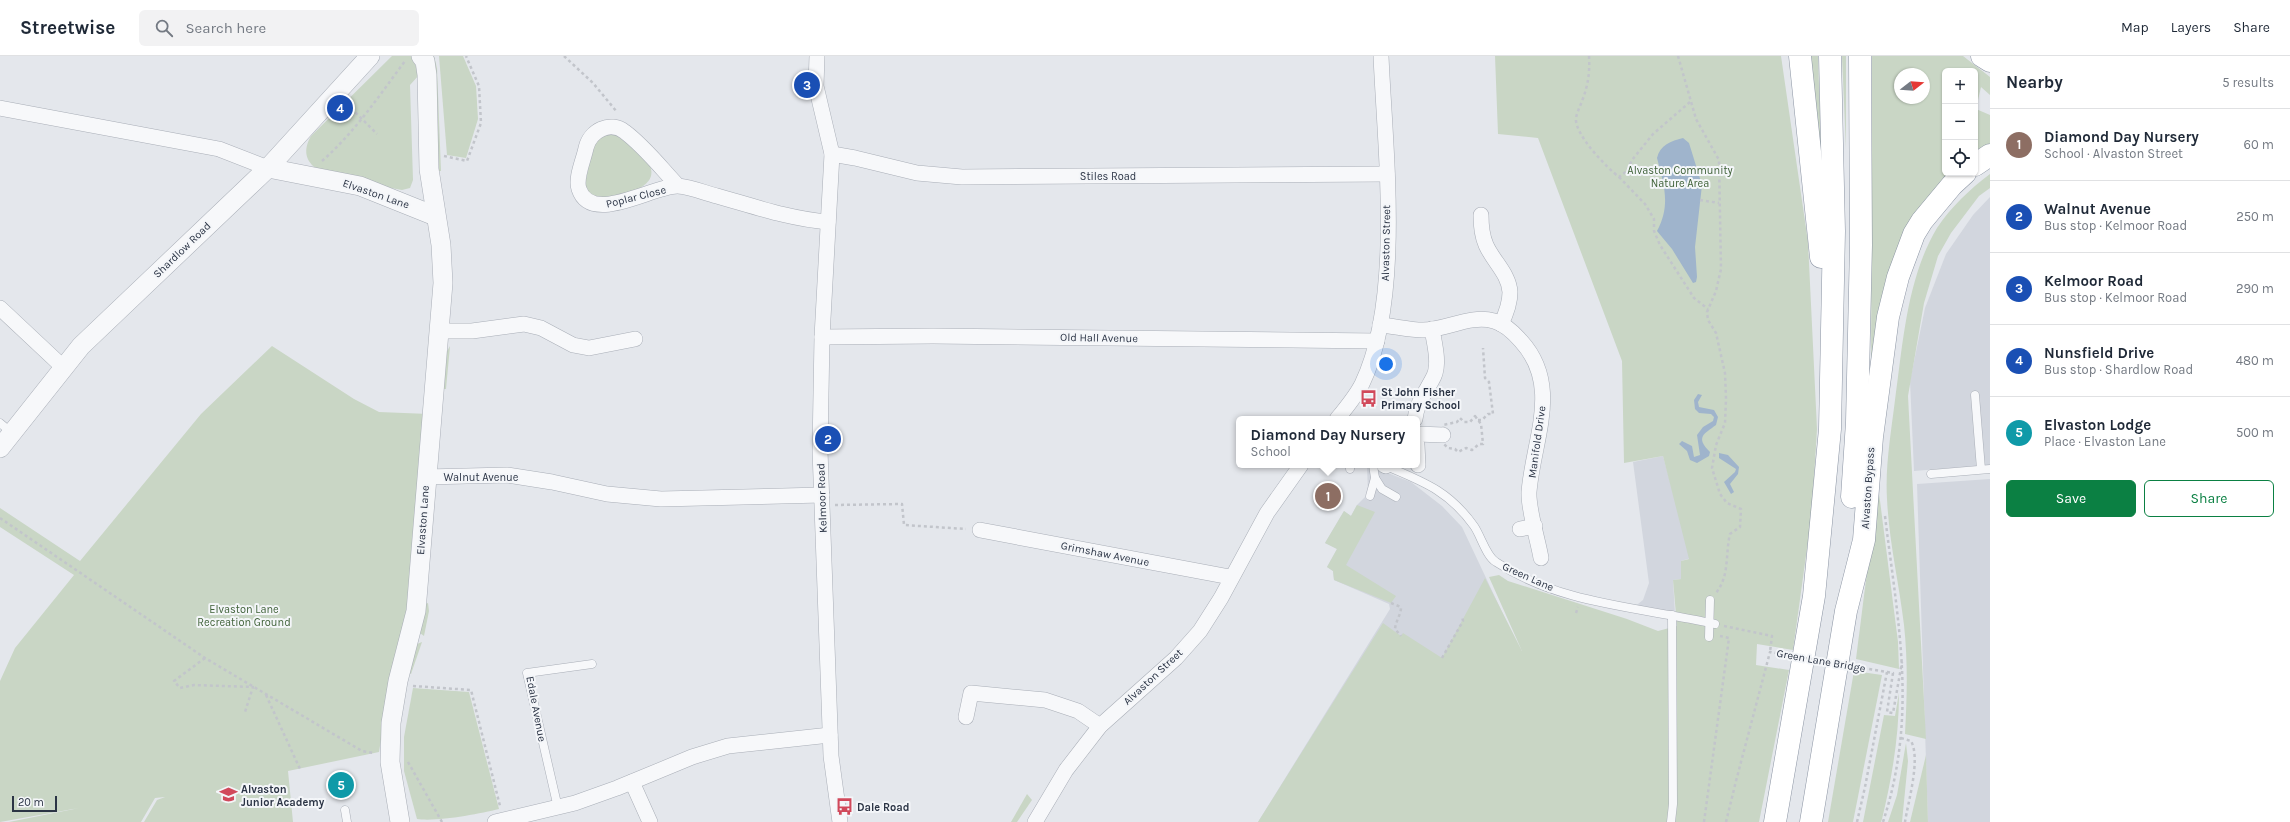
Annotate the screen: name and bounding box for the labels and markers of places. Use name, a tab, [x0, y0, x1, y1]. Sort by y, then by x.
pin: 3	[794, 70, 820, 100]
pin: 4	[327, 93, 353, 123]
place label: St John Fisher Primary School	[1381, 386, 1460, 412]
bus stop icon: St John Fisher Primary School	[1358, 388, 1378, 408]
pin: 2	[815, 424, 841, 454]
pin: 1	[1315, 481, 1341, 511]
pin: 5	[328, 770, 354, 800]
place label: Alvaston Junior Academy	[241, 783, 325, 809]
school or university icon: Alvaston Junior Academy	[218, 785, 238, 805]
bus stop icon: Dale Road	[834, 797, 854, 817]
place label: Dale Road	[857, 801, 909, 814]

